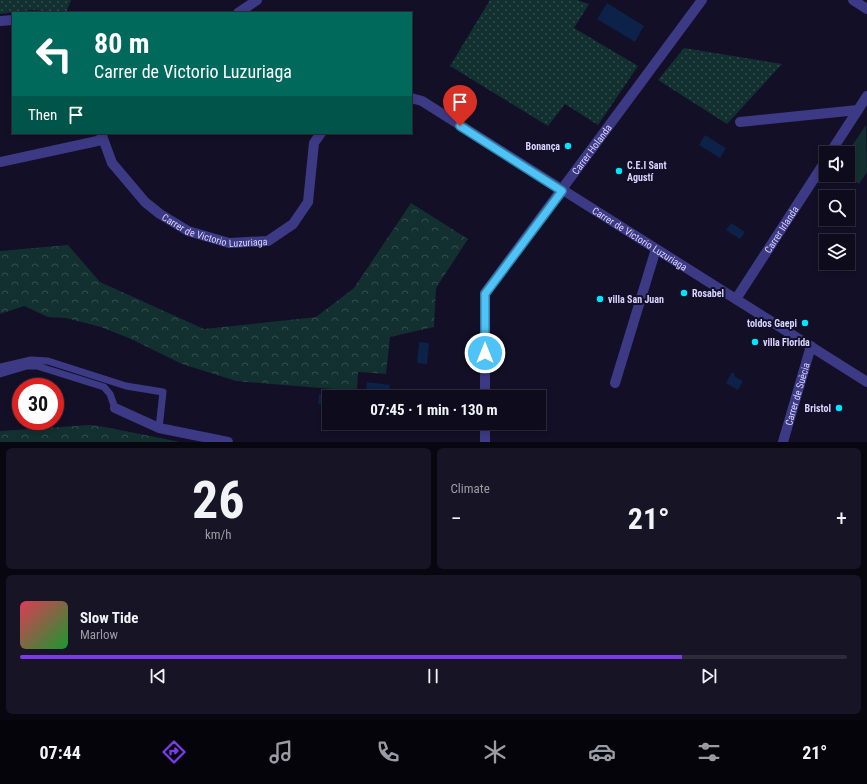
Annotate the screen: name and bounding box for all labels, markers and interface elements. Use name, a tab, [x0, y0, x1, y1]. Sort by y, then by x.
text: 80 m	[94, 27, 150, 60]
icon: left	[28, 28, 80, 80]
text: Carrer de Victorio Luzuriaga	[94, 61, 292, 82]
pin	[443, 85, 477, 126]
icon: arrive	[449, 91, 471, 113]
icon: arrive	[65, 104, 87, 126]
text: Then	[28, 106, 57, 124]
street label: Carrer Holanda	[569, 122, 614, 176]
place label: Bonança	[526, 141, 560, 152]
marker: Bonança	[563, 141, 573, 151]
map controls	[819, 146, 855, 270]
button: sound	[819, 146, 855, 182]
place label: C.E.I Sant Agustí	[627, 160, 667, 183]
marker: C.E.I Sant Agustí	[614, 166, 624, 176]
button: search	[819, 190, 855, 226]
street label: Carrer Irlanda	[762, 204, 800, 255]
street label: Carrer de Victorio Luzuriaga	[590, 205, 689, 273]
street label: Carrer de Victorio Luzuriaga	[160, 211, 268, 249]
button: layers	[819, 234, 855, 270]
marker: Rosabel	[679, 288, 689, 298]
place label: Rosabel	[692, 288, 724, 299]
marker: villa San Juan	[595, 294, 605, 304]
place label: villa San Juan	[608, 294, 664, 305]
place label: toldos Gaepi	[747, 318, 797, 329]
marker: toldos Gaepi	[800, 318, 810, 328]
position arrow	[464, 332, 506, 374]
marker: villa Florida	[750, 337, 760, 347]
place label: villa Florida	[763, 337, 810, 348]
street label: Carrer de Suècia	[783, 361, 811, 427]
speed limit sign: 30	[12, 378, 64, 430]
text: 07:45 · 1 min · 130 m	[370, 401, 498, 419]
place label: Bristol	[805, 403, 831, 414]
marker: Bristol	[834, 403, 844, 413]
text: 26	[192, 470, 245, 531]
text: Climate	[451, 481, 490, 496]
text: 21°	[628, 501, 670, 536]
text: −	[451, 506, 462, 531]
text: +	[836, 506, 847, 531]
text: km/h	[205, 527, 232, 542]
text: Slow Tide	[80, 609, 138, 627]
text: Marlow	[80, 627, 118, 642]
icon: previous	[147, 665, 169, 687]
icon: pause	[422, 665, 444, 687]
icon: next	[698, 665, 720, 687]
icon: directions	[160, 738, 188, 766]
icon: music	[267, 738, 295, 766]
icon: phone	[374, 738, 402, 766]
icon: climate	[481, 738, 509, 766]
icon: car	[588, 738, 616, 766]
icon: filters	[695, 738, 723, 766]
text: 07:44	[40, 742, 81, 763]
text: 21°	[802, 742, 827, 763]

